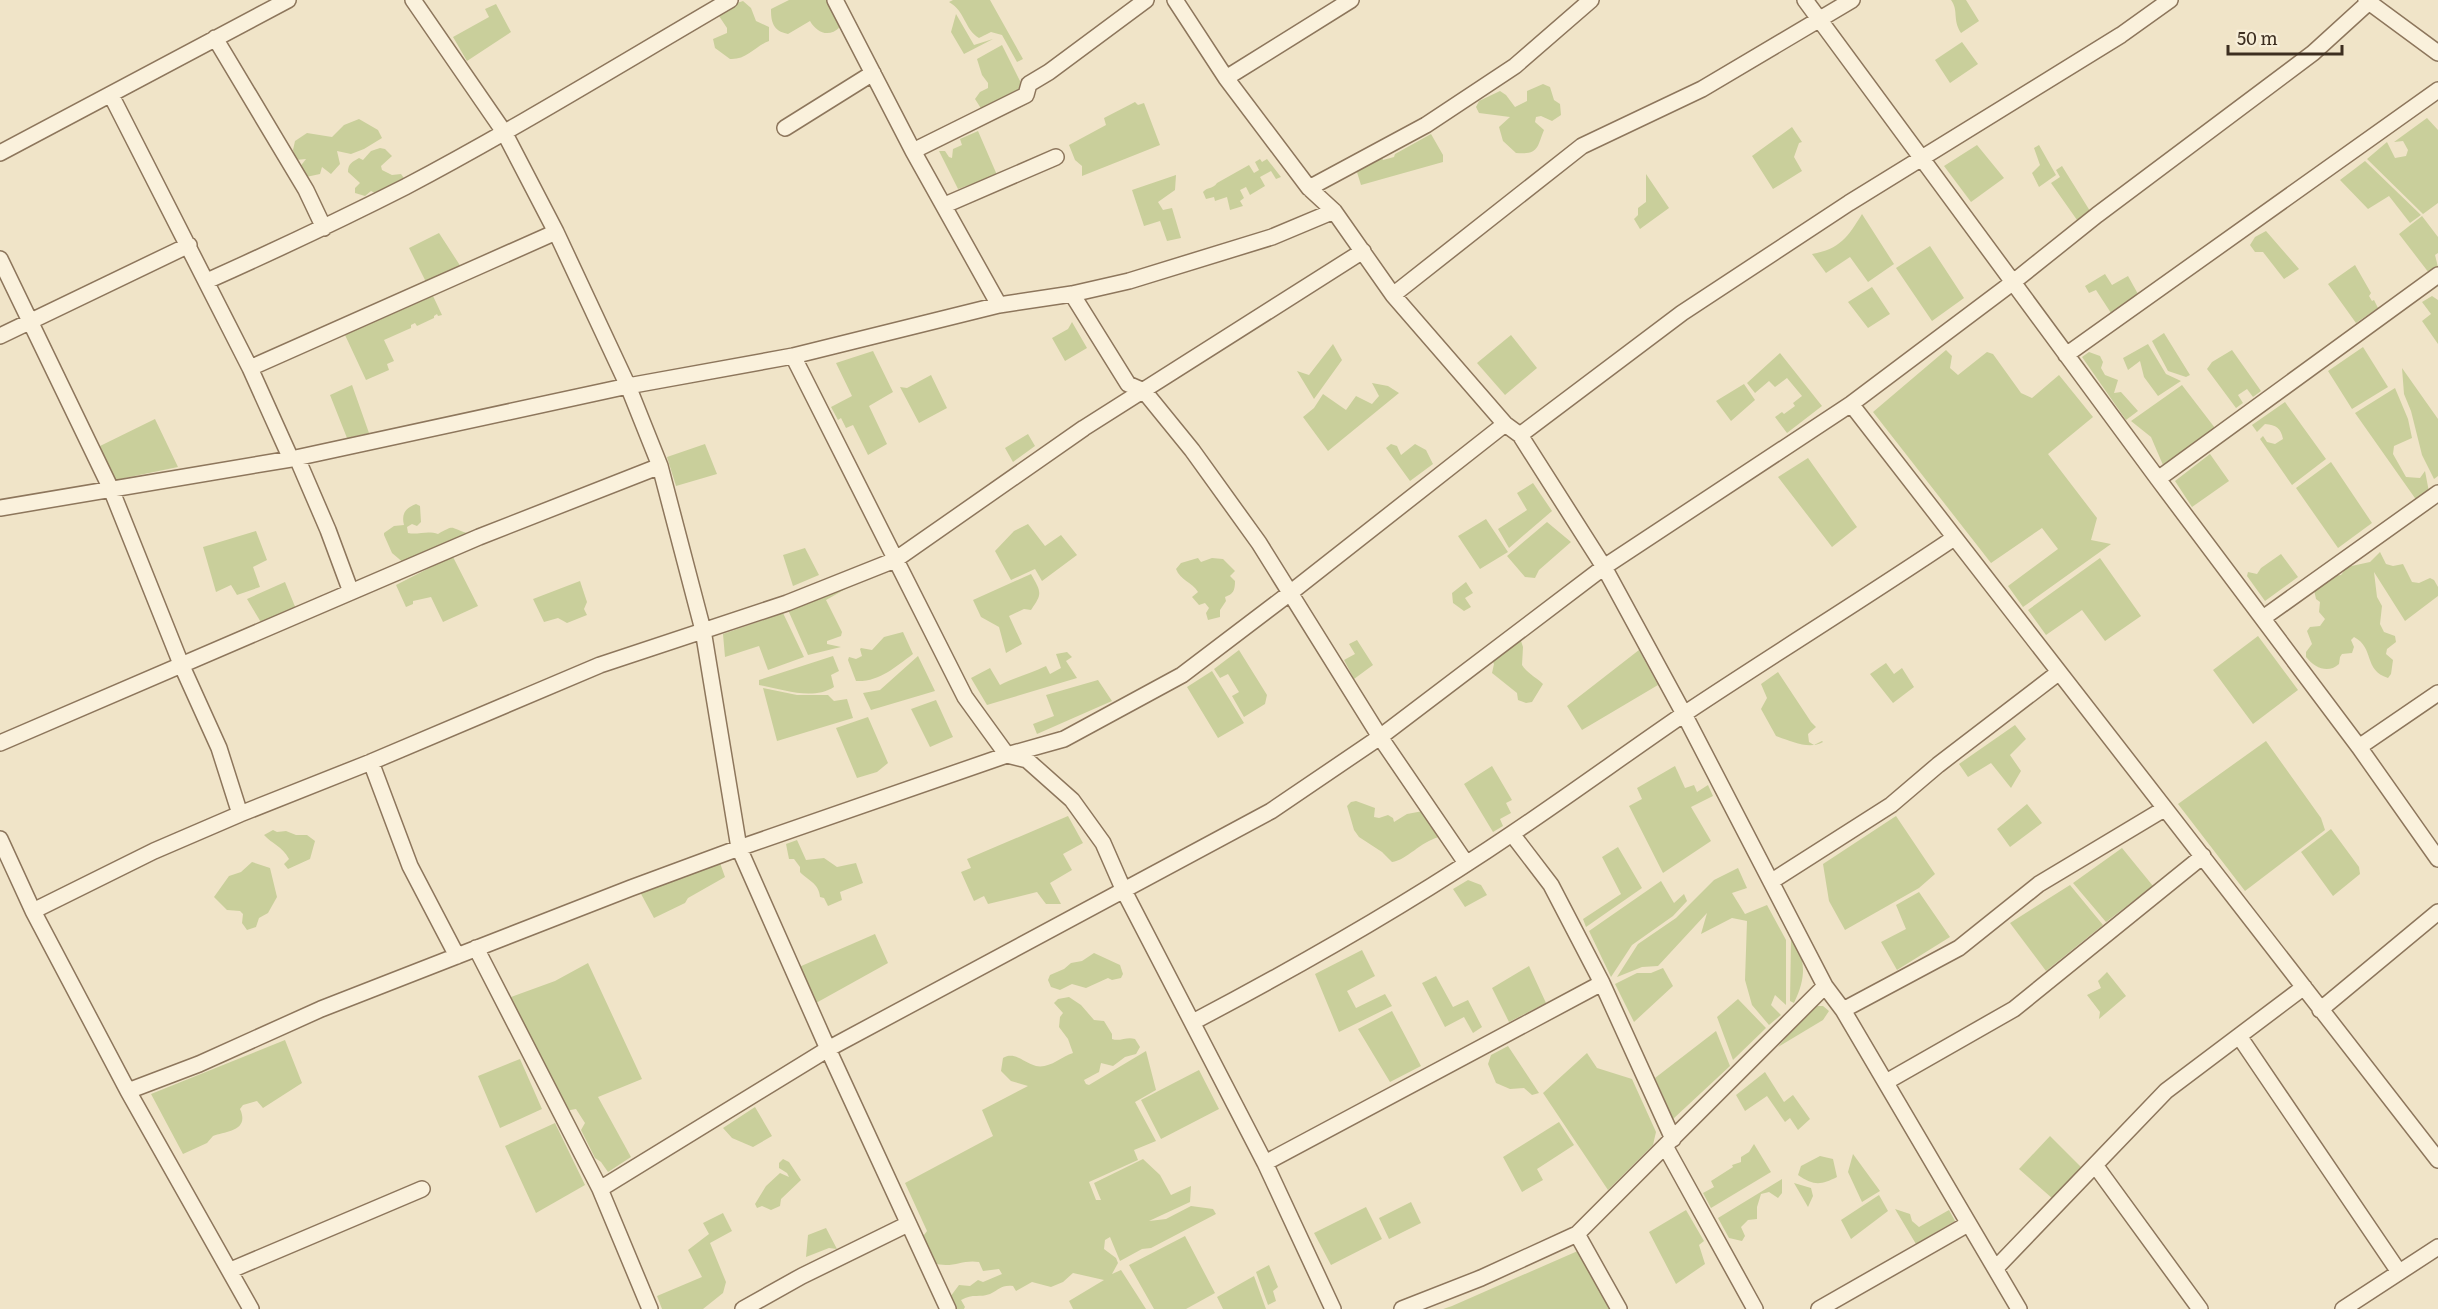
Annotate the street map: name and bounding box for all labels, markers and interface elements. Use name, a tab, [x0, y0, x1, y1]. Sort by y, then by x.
scale bar	[2228, 18, 2342, 56]
text: 50 m	[2237, 24, 2278, 51]

